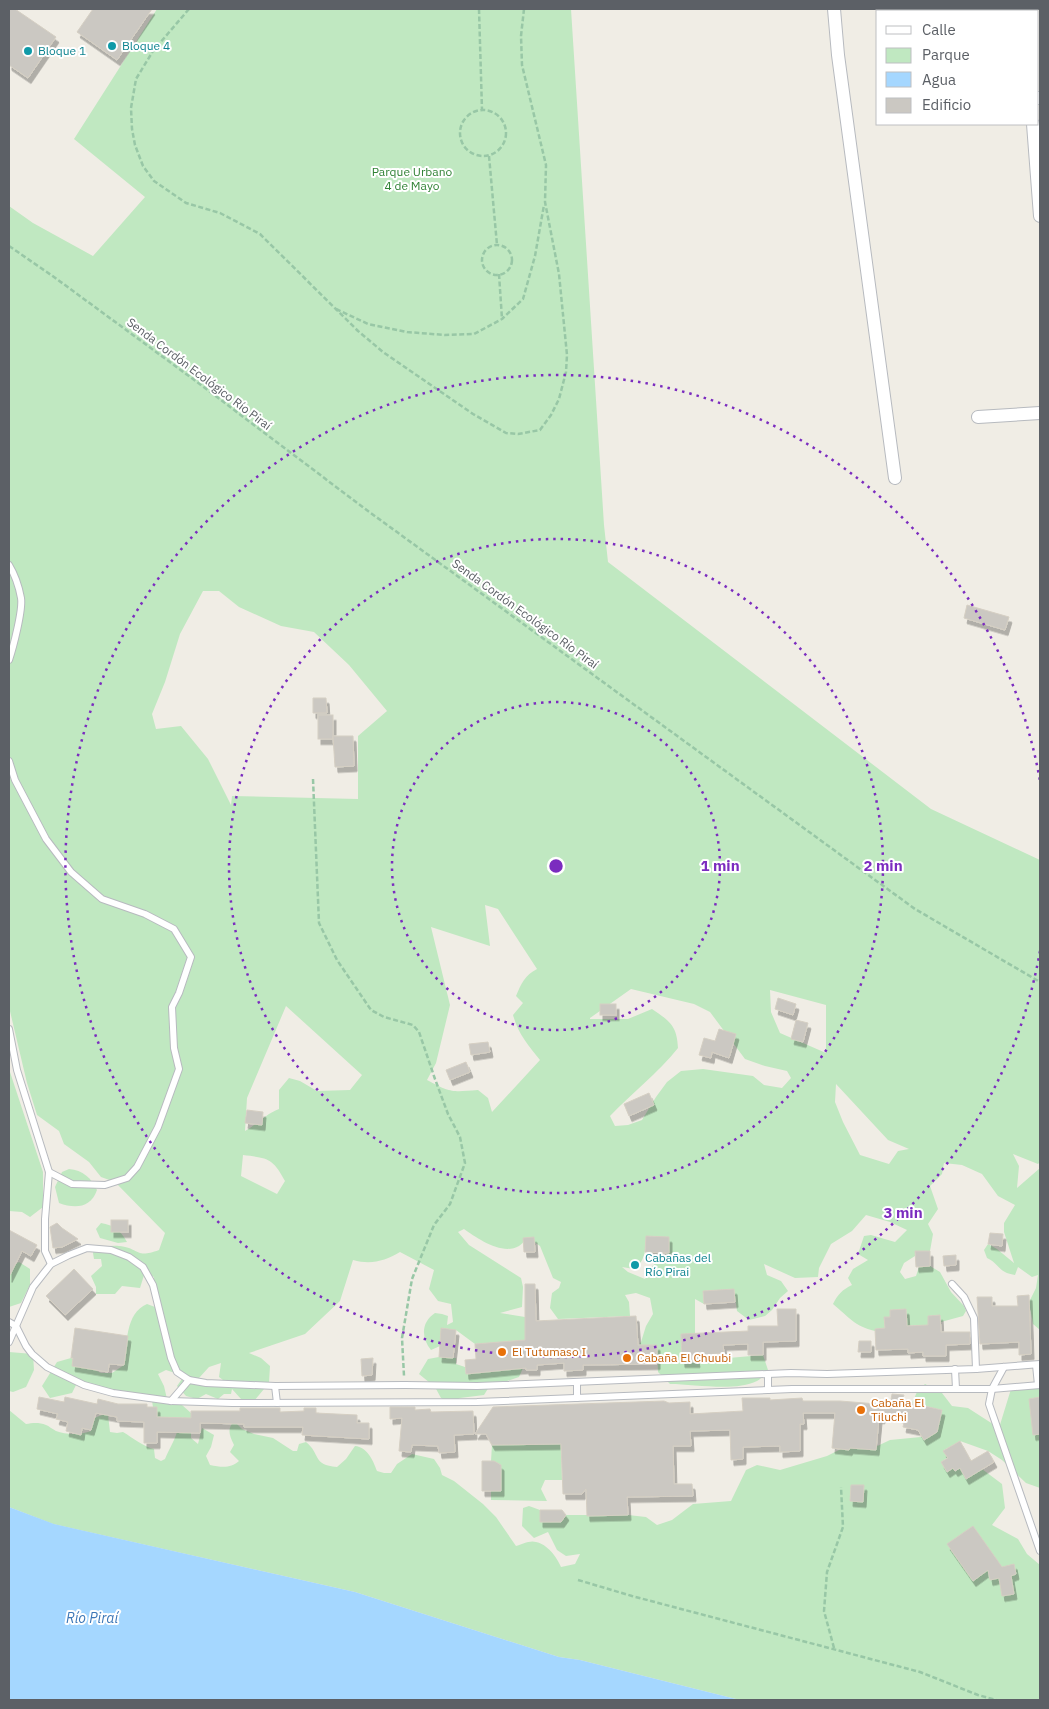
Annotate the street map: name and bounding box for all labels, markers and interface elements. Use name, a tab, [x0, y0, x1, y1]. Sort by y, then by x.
legend	[876, 10, 1039, 125]
text: Calle	[922, 20, 956, 39]
place label: Bloque 4	[122, 38, 170, 53]
marker: Bloque 4	[106, 40, 118, 52]
place label: Bloque 1	[38, 43, 86, 58]
marker: Bloque 1	[22, 45, 34, 57]
text: Parque	[922, 45, 970, 64]
text: Agua	[922, 70, 956, 89]
text: Edificio	[922, 95, 971, 114]
park label: Parque Urbano 4 de Mayo	[372, 164, 453, 193]
street label: Senda Cordón Ecológico Río Piraí	[124, 314, 275, 433]
street label: Senda Cordón Ecológico Río Piraí	[449, 555, 601, 672]
text: 1 min	[700, 856, 740, 875]
text: 2 min	[863, 856, 903, 875]
centre of rings	[547, 857, 565, 875]
text: 3 min	[883, 1203, 923, 1222]
place label: Cabañas del Río Pirai	[645, 1250, 711, 1279]
marker: Cabañas del Río Pirai	[629, 1259, 641, 1271]
place label: El Tutumaso I	[512, 1344, 586, 1359]
marker: El Tutumaso I	[496, 1346, 508, 1358]
place label: Cabaña El Chuubi	[637, 1350, 731, 1365]
marker: Cabaña El Chuubi	[621, 1352, 633, 1364]
place label: Cabaña El Tiluchi	[871, 1395, 925, 1424]
marker: Cabaña El Tiluchi	[855, 1404, 867, 1416]
water label: Río Piraí	[66, 1609, 119, 1627]

